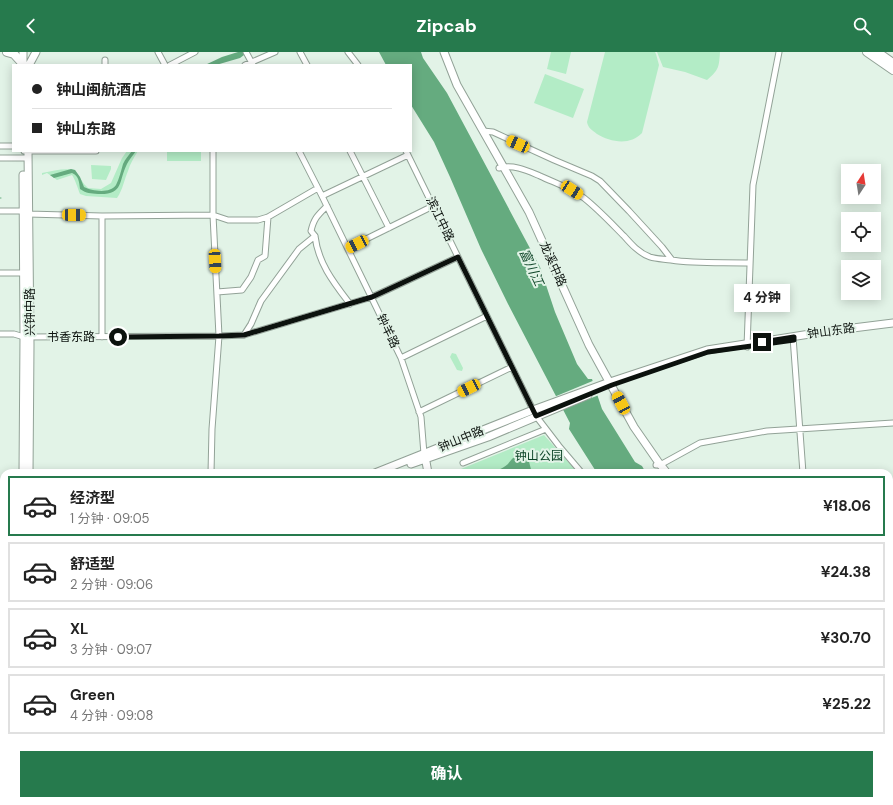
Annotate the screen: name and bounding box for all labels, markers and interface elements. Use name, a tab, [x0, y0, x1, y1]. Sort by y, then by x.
text: Zipcab	[416, 14, 477, 38]
icon: back	[20, 15, 42, 37]
icon: search	[851, 15, 873, 37]
text: 钟山闽航酒店	[56, 80, 146, 100]
text: 钟山东路	[56, 119, 116, 139]
car	[505, 134, 531, 154]
north arrow	[841, 164, 881, 204]
map controls	[841, 164, 881, 300]
car	[559, 178, 585, 202]
street label: 滨江中路	[422, 194, 458, 244]
car	[62, 209, 86, 221]
button: locate	[841, 212, 881, 252]
car	[344, 233, 370, 255]
street label: 龙溪中路	[536, 239, 570, 289]
water label: 富川江	[516, 246, 548, 290]
car	[208, 249, 222, 273]
button: layers	[841, 260, 881, 300]
callout: 4 分钟	[734, 284, 790, 312]
street label: 兴钟中路	[22, 288, 38, 336]
text: 4 分钟	[743, 289, 781, 306]
street label: 钟羊路	[373, 311, 403, 351]
street label: 钟山东路	[806, 320, 856, 342]
route start	[109, 328, 127, 346]
street label: 书香东路	[47, 329, 95, 345]
route end	[753, 333, 771, 351]
car	[456, 377, 482, 399]
car	[610, 390, 632, 416]
street label: 钟山中路	[436, 423, 486, 455]
park label: 钟山公园	[515, 448, 563, 464]
icon: car	[22, 488, 58, 524]
text: 经济型	[70, 488, 115, 508]
text: ¥18.06	[823, 496, 871, 516]
text: 1 分钟 · 09:05	[70, 510, 150, 527]
icon: car	[22, 554, 58, 590]
text: 舒适型	[70, 554, 115, 574]
text: ¥24.38	[821, 562, 871, 582]
text: 2 分钟 · 09:06	[70, 576, 153, 593]
text: XL	[70, 619, 88, 639]
icon: car	[22, 620, 58, 656]
text: ¥30.70	[820, 628, 871, 648]
text: 3 分钟 · 09:07	[70, 641, 152, 658]
text: Green	[70, 685, 115, 705]
icon: car	[22, 686, 58, 722]
text: ¥25.22	[822, 694, 871, 714]
text: 4 分钟 · 09:08	[70, 707, 153, 724]
button: 确认	[20, 751, 873, 797]

